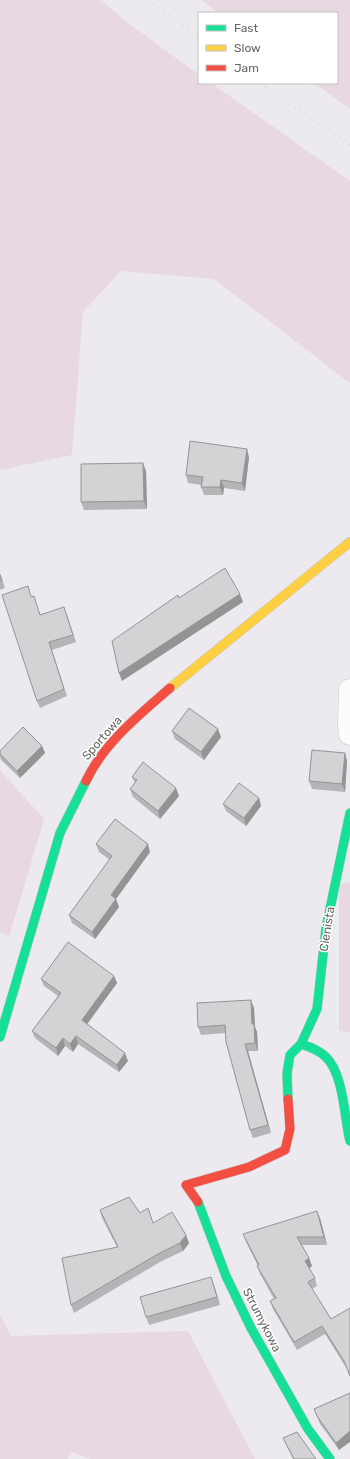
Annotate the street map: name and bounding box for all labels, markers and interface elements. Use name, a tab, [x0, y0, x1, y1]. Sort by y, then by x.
legend	[198, 12, 338, 84]
text: Fast	[234, 21, 258, 35]
text: Slow	[234, 41, 261, 55]
text: Jam	[234, 61, 259, 75]
street label: Sportowa	[79, 713, 125, 763]
street label: Cienista	[317, 906, 337, 952]
street label: Strumykowa	[240, 1286, 284, 1354]

